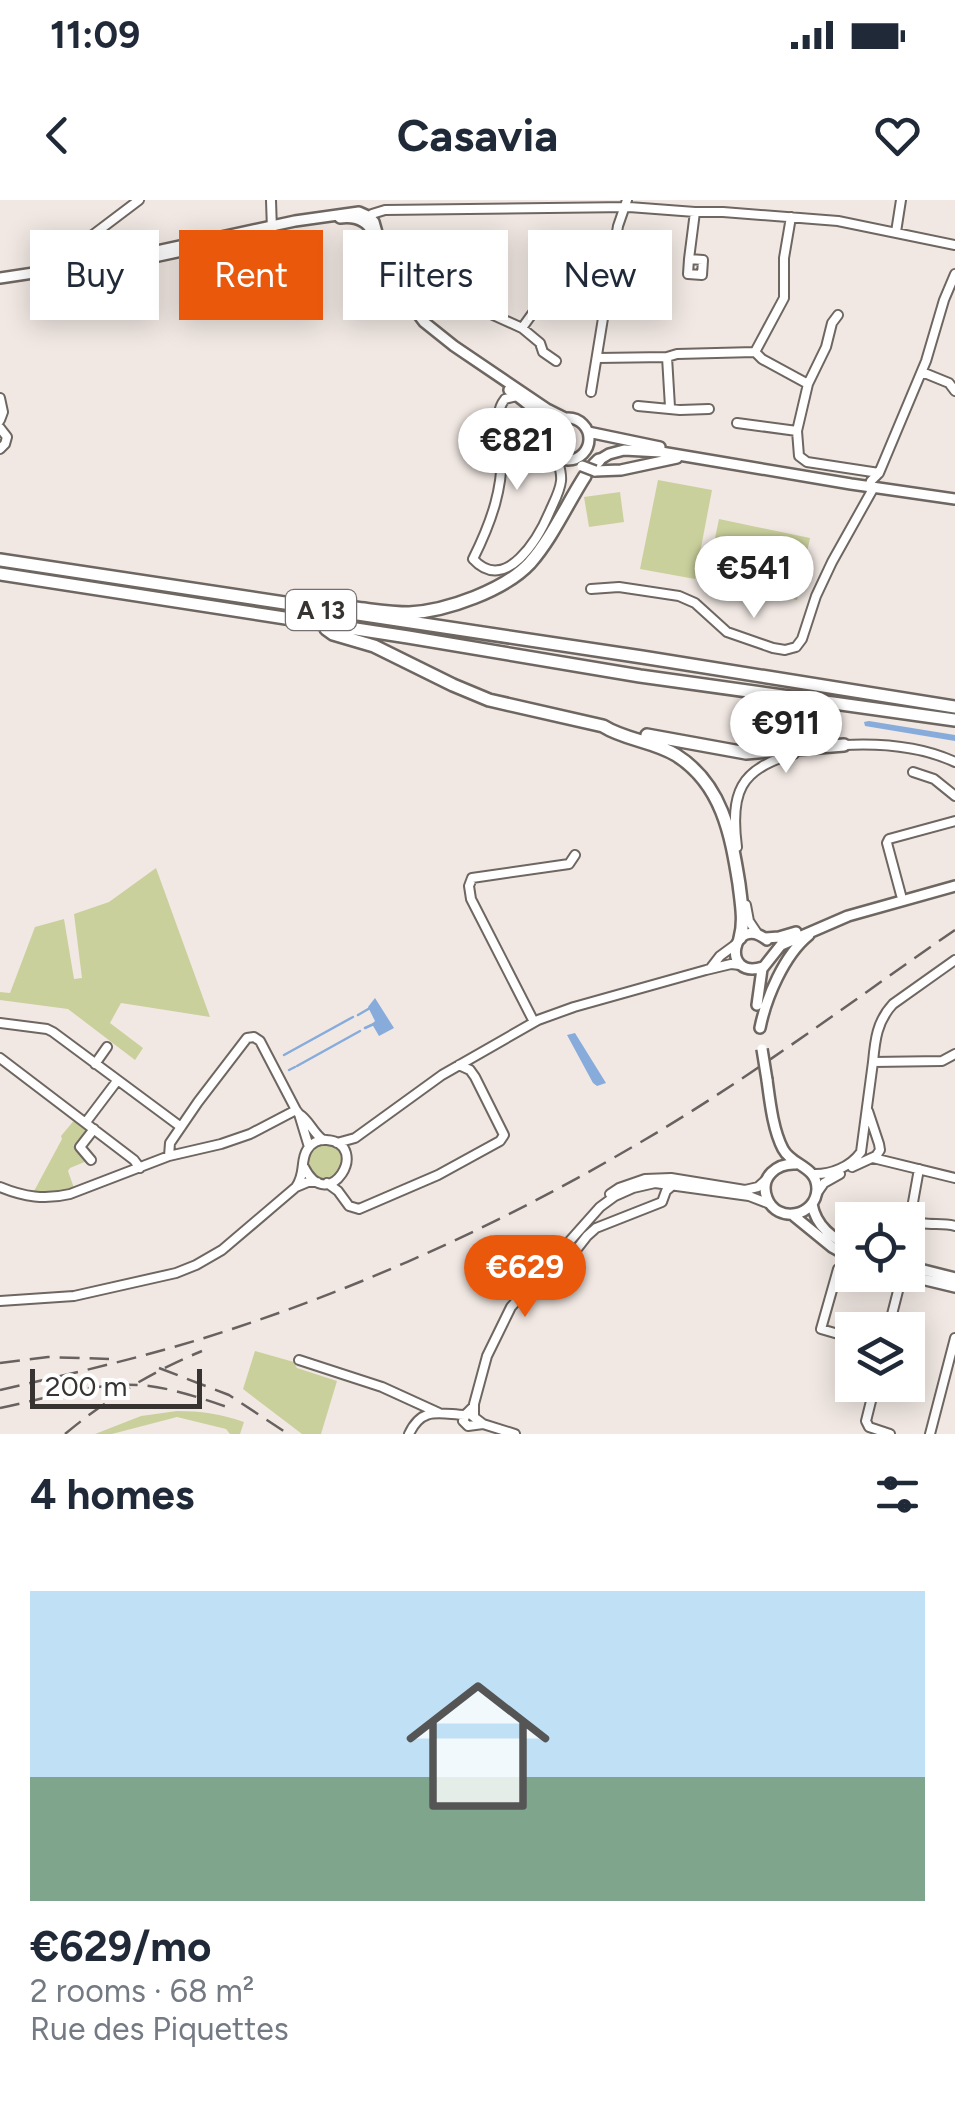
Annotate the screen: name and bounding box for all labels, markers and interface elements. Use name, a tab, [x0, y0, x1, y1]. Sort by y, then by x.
text: 11:09	[50, 12, 140, 58]
icon: back	[30, 108, 85, 163]
text: Casavia	[397, 108, 558, 162]
icon: heart	[870, 108, 925, 163]
chip: Buy	[30, 230, 159, 320]
chip: Rent	[179, 230, 323, 320]
chip: Filters	[343, 230, 508, 320]
chip: New	[528, 230, 672, 320]
pin: €821	[458, 408, 576, 493]
text: €821	[480, 421, 554, 459]
pin: €541	[695, 536, 813, 621]
text: €541	[717, 549, 791, 587]
road number: A 13	[286, 590, 356, 630]
pin: €911	[727, 691, 845, 776]
text: €911	[752, 704, 820, 742]
map controls	[835, 1202, 925, 1402]
button: locate	[835, 1202, 925, 1292]
pin: €629	[466, 1235, 584, 1320]
text: €629	[486, 1248, 564, 1286]
button: layers	[835, 1312, 925, 1402]
scale bar	[30, 1364, 202, 1408]
text: 200 m	[45, 1369, 127, 1403]
icon: filters	[870, 1467, 925, 1522]
text: 4 homes	[30, 1469, 194, 1520]
icon: home	[388, 1656, 568, 1836]
text: €629/mo	[30, 1921, 211, 1972]
text: 2 rooms · 68 m²	[30, 1972, 254, 2010]
text: Rue des Piquettes	[30, 2010, 289, 2048]

